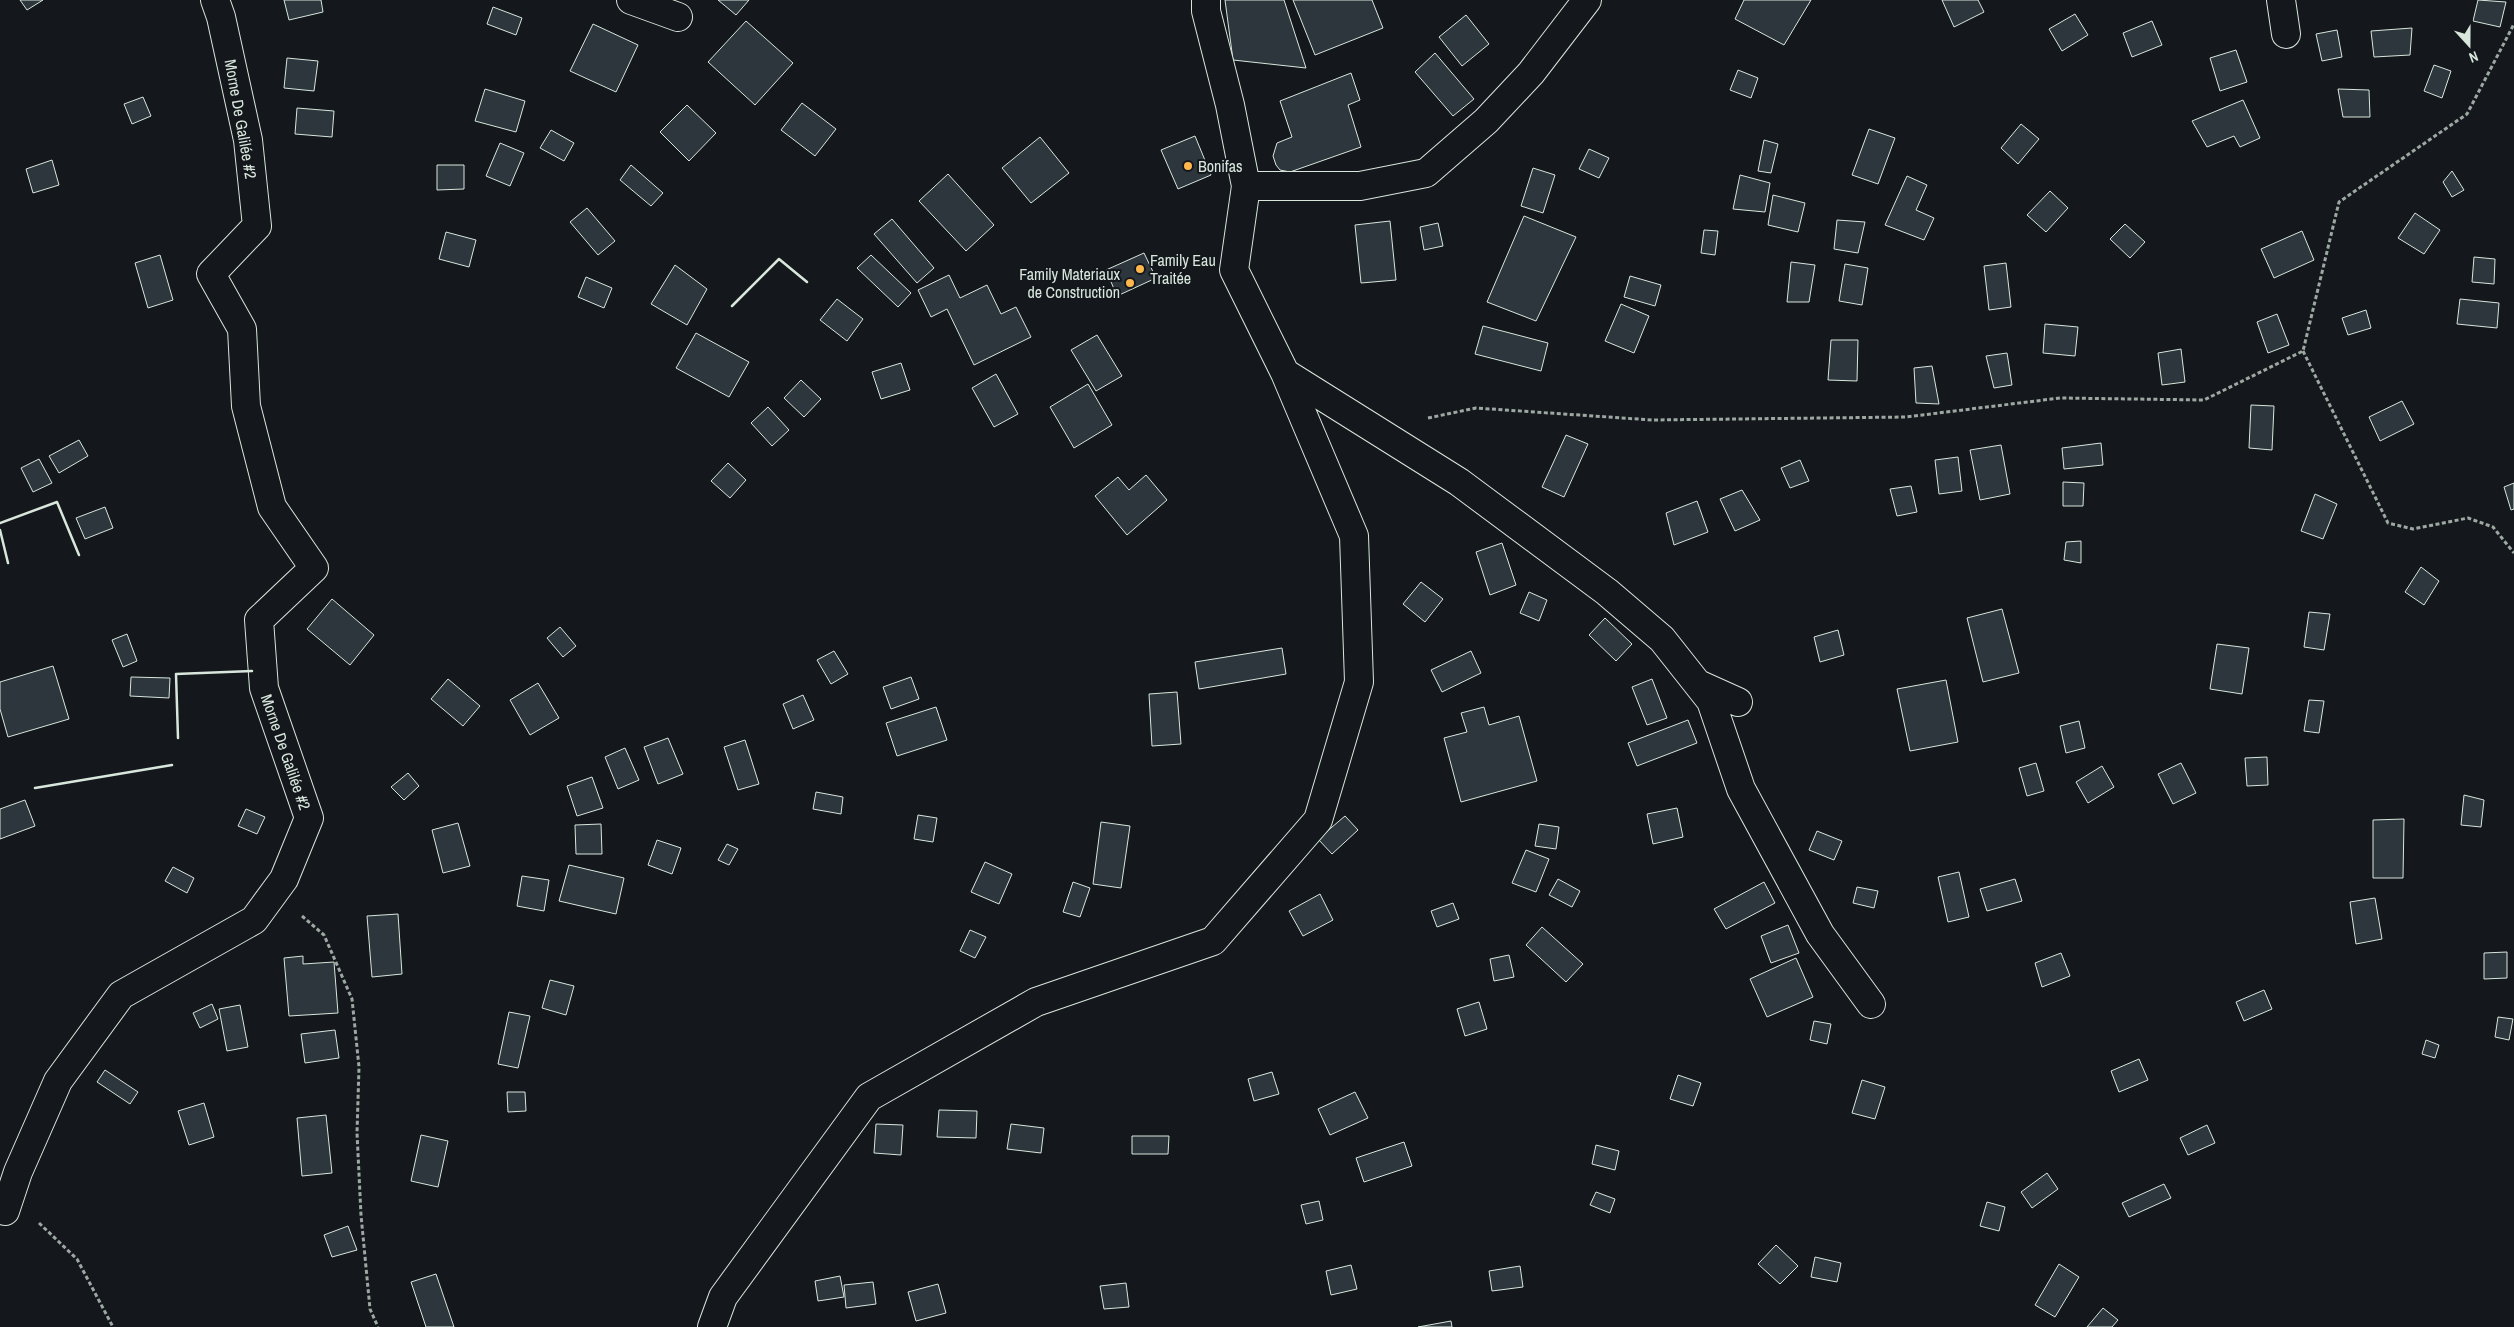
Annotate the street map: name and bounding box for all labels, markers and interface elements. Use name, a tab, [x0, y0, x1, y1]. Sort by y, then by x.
north arrow	[2444, 20, 2494, 70]
text: N	[2467, 47, 2481, 67]
street label: Morne De Galilée #2	[220, 57, 262, 181]
place label: Bonifas	[1198, 155, 1243, 177]
marker: Bonifas	[1182, 160, 1194, 172]
place label: Family Eau Traitée	[1150, 249, 1216, 289]
place label: Family Materiaux de Construction	[1019, 263, 1120, 303]
marker: Family Eau Traitée	[1134, 263, 1146, 275]
marker: Family Materiaux de Construction	[1124, 277, 1136, 289]
street label: Morne De Galilée #2	[256, 691, 316, 813]

